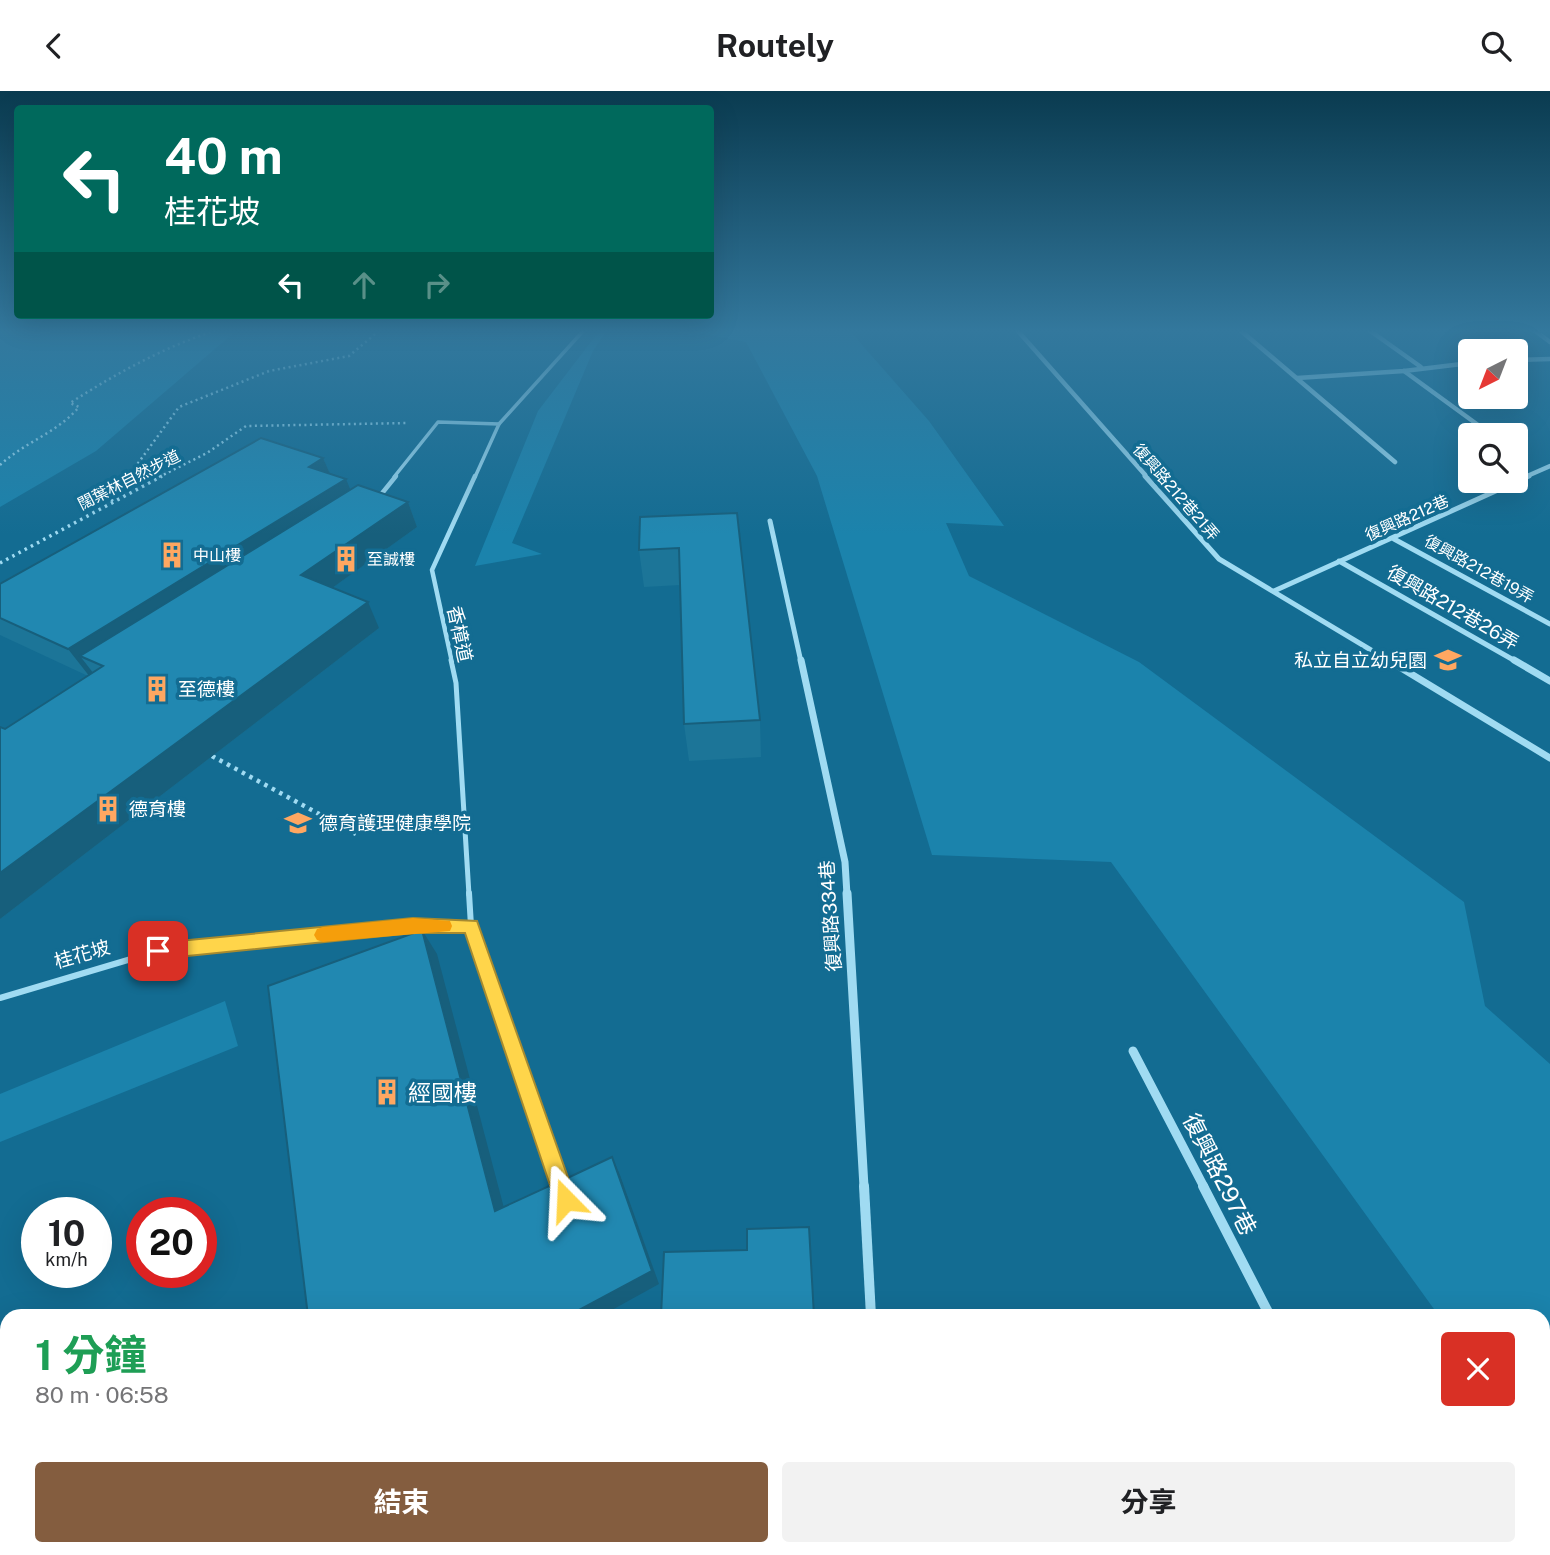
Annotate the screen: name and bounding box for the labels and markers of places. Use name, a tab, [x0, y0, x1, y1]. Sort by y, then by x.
building icon: 中山樓	[157, 540, 187, 570]
building icon: 至誠樓	[331, 544, 361, 574]
place label: 中山樓	[193, 546, 241, 565]
place label: 至誠樓	[367, 550, 415, 569]
school or university icon: 私立自立幼兒園	[1433, 645, 1463, 675]
place label: 私立自立幼兒園	[1294, 649, 1427, 671]
building icon: 至德樓	[142, 674, 172, 704]
place label: 至德樓	[178, 678, 235, 700]
building icon: 德育樓	[93, 794, 123, 824]
place label: 德育樓	[129, 798, 186, 820]
school or university icon: 德育護理健康學院	[283, 808, 313, 838]
place label: 德育護理健康學院	[319, 812, 471, 834]
pin	[128, 921, 188, 981]
building icon: 經國樓	[372, 1077, 402, 1107]
place label: 經國樓	[408, 1079, 477, 1106]

